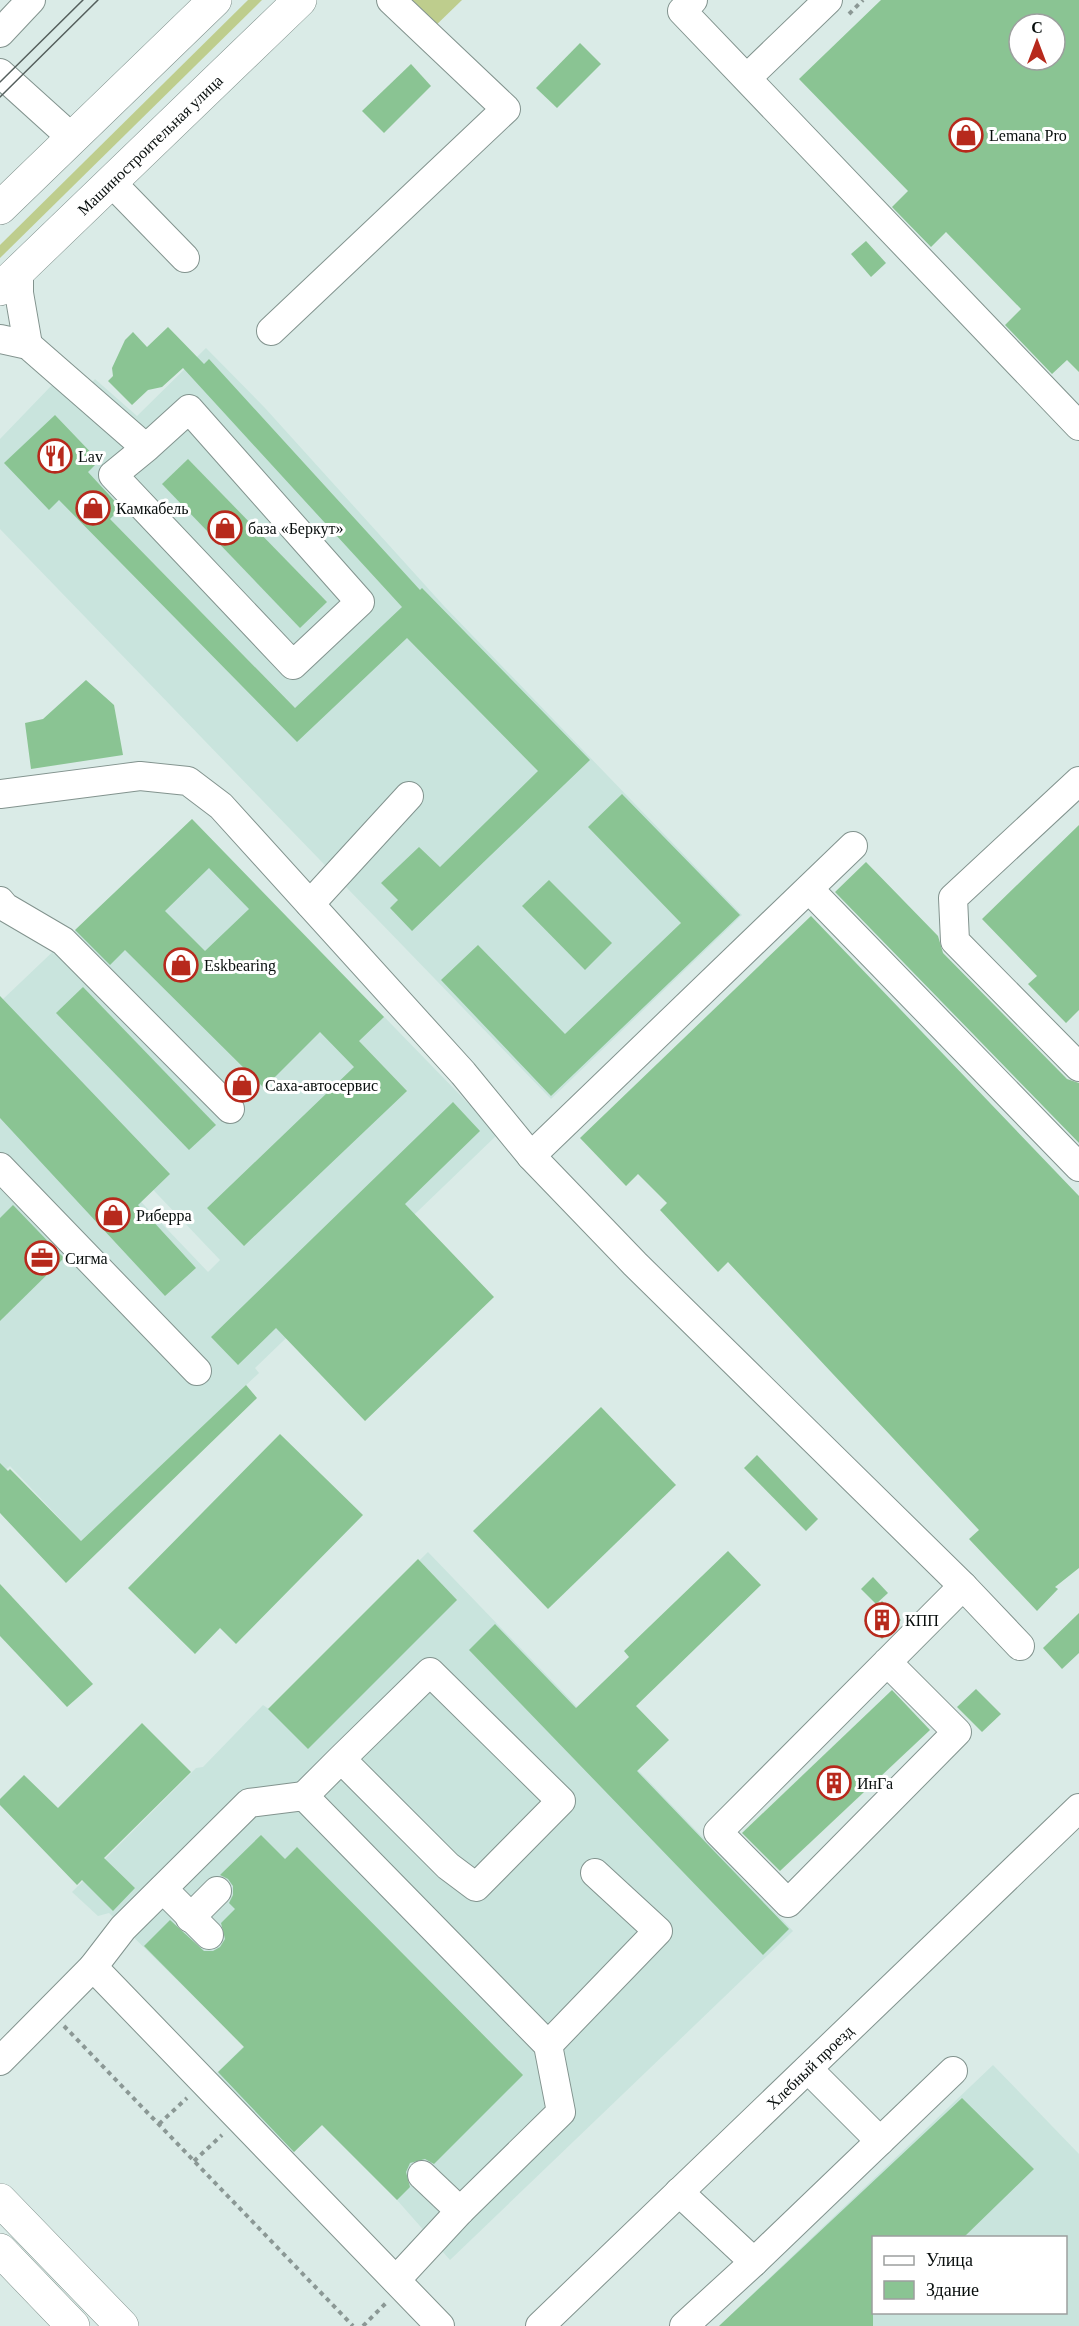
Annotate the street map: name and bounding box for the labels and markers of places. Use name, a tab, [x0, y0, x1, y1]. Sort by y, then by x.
shop icon: Lemana Pro	[948, 117, 984, 153]
place label: Lemana Pro	[989, 127, 1067, 144]
restaurant icon: Lav	[37, 438, 73, 474]
place label: Lav	[78, 448, 103, 465]
shop icon: Камкабель	[75, 490, 111, 526]
place label: Камкабель	[116, 500, 189, 517]
shop icon: база «Беркут»	[207, 510, 243, 546]
place label: база «Беркут»	[248, 520, 344, 538]
shop icon: Eskbearing	[163, 947, 199, 983]
place label: Eskbearing	[204, 957, 276, 975]
shop icon: Саха-автосервис	[224, 1067, 260, 1103]
place label: Саха-автосервис	[265, 1077, 378, 1095]
shop icon: Риберра	[95, 1197, 131, 1233]
place label: Риберра	[136, 1207, 192, 1225]
office icon: Сигма	[24, 1240, 60, 1276]
place label: Сигма	[65, 1250, 108, 1267]
building icon: КПП	[864, 1602, 900, 1638]
place label: КПП	[905, 1612, 939, 1629]
building icon: ИнГа	[816, 1765, 852, 1801]
place label: ИнГа	[857, 1775, 893, 1792]

